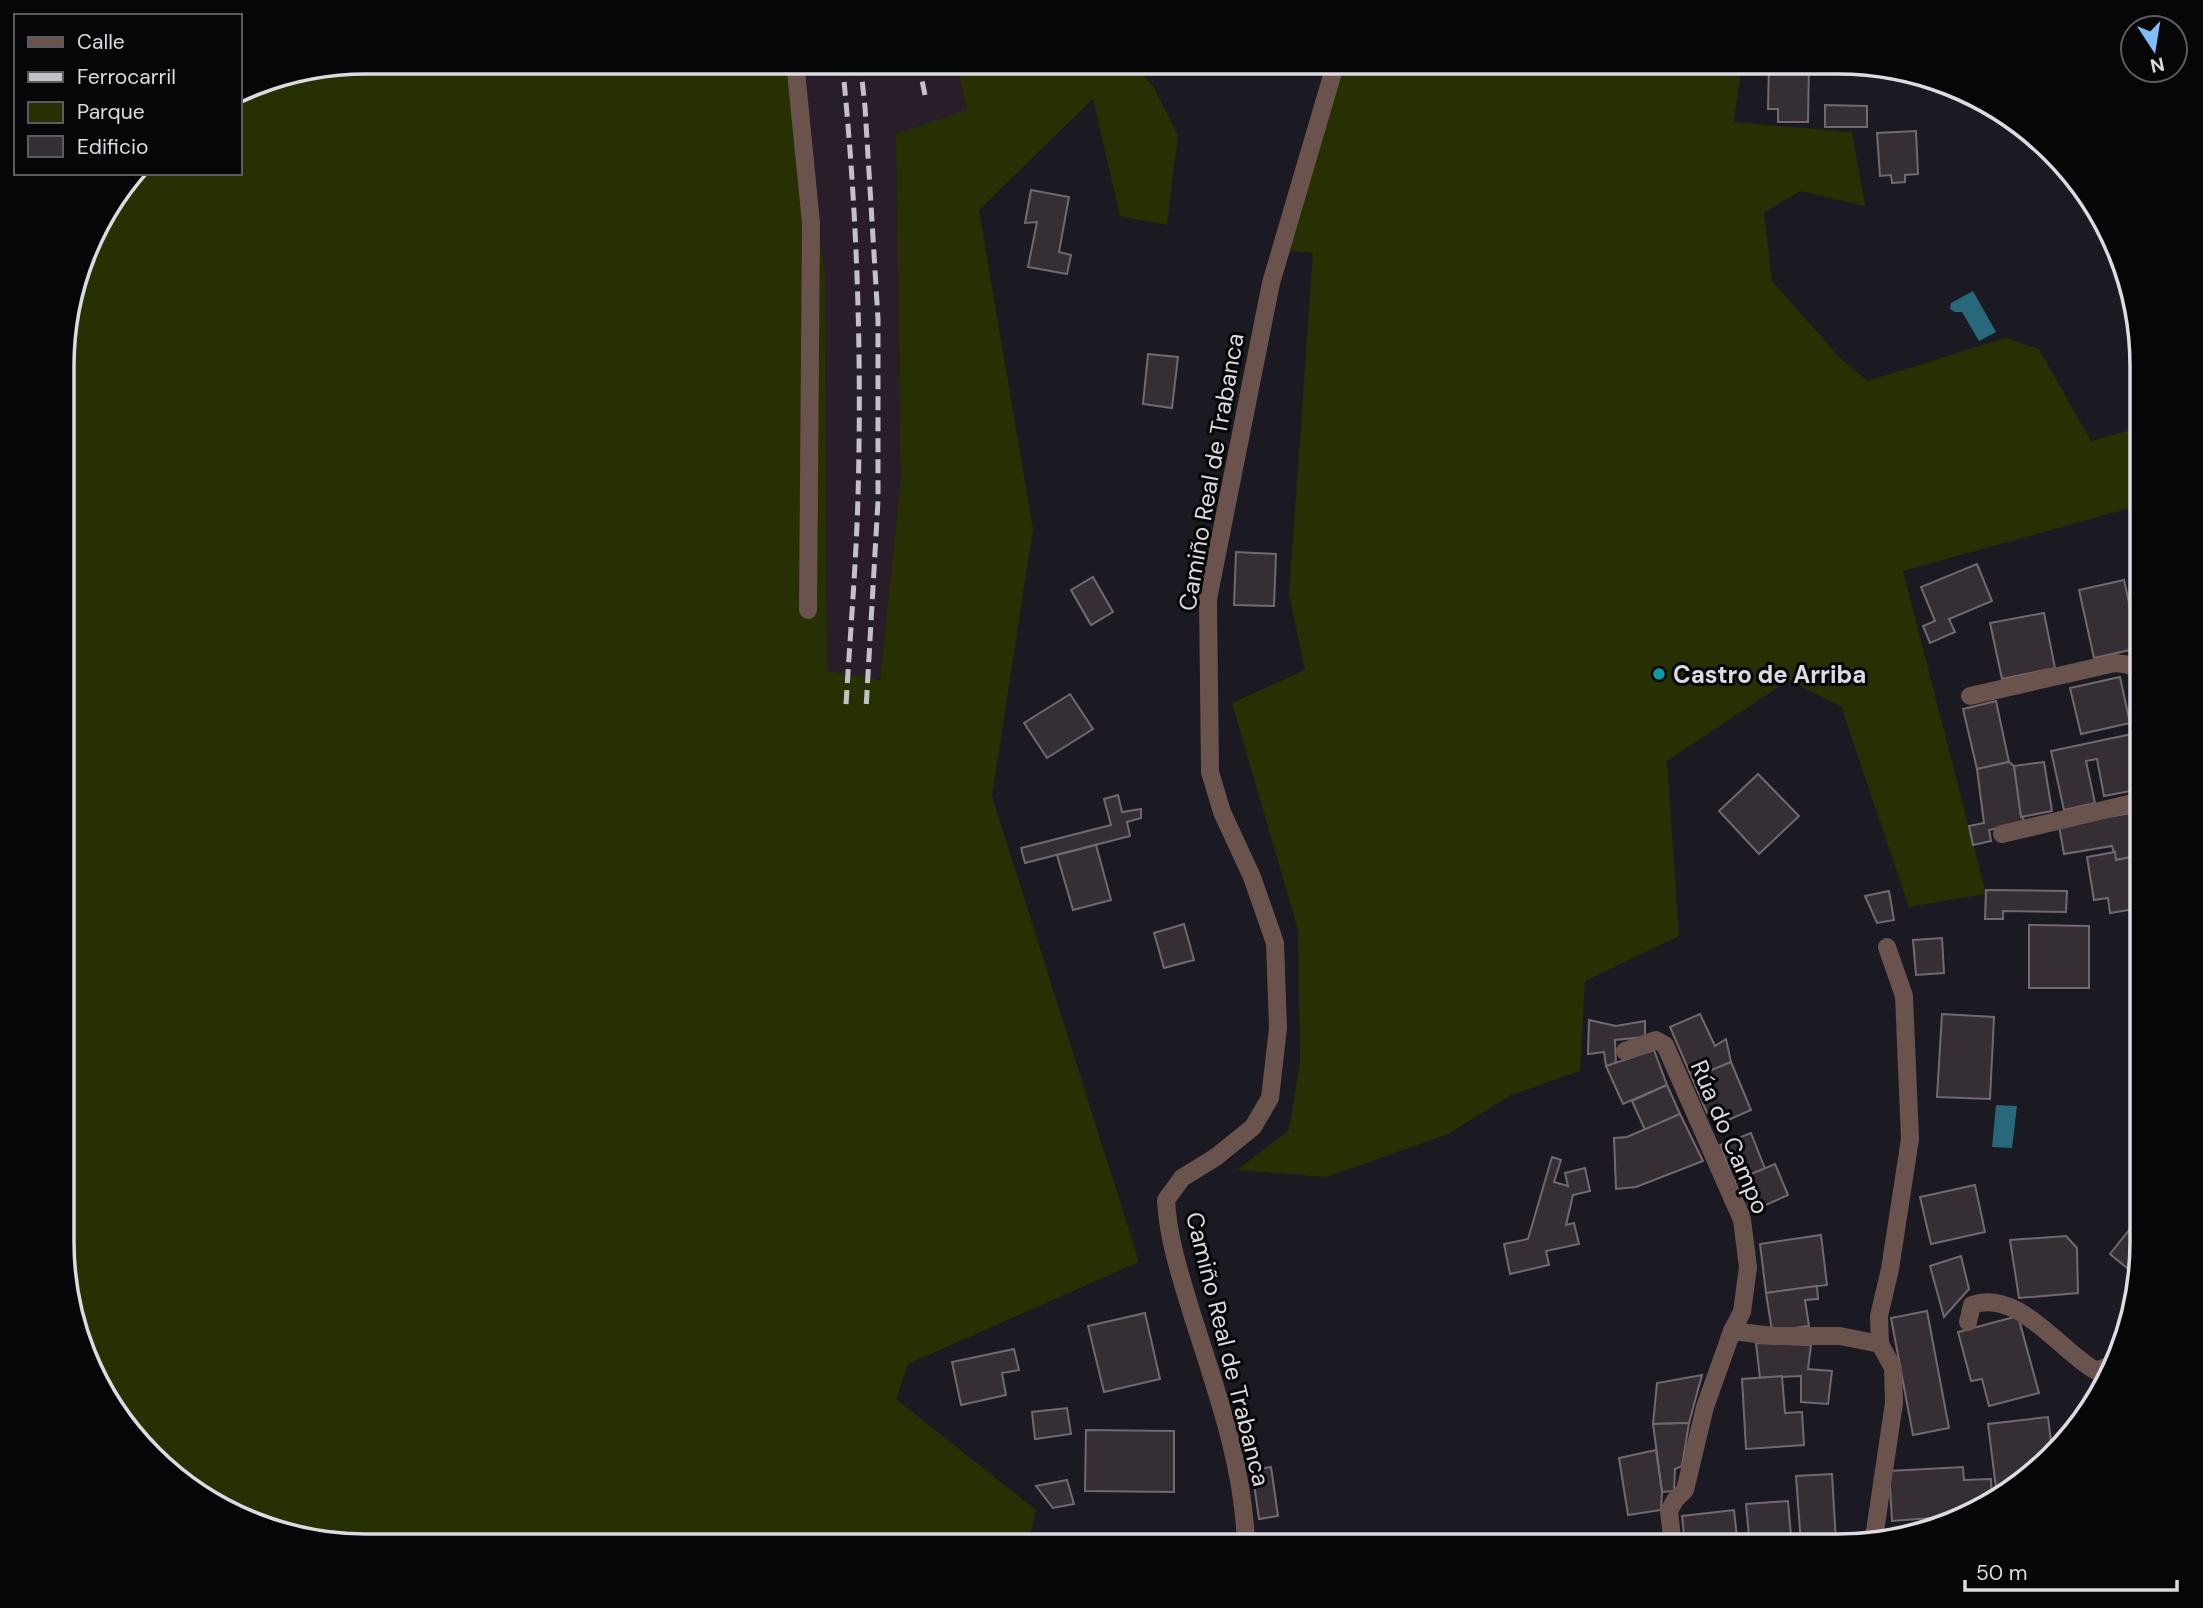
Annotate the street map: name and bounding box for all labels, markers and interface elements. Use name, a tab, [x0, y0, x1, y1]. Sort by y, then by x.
legend	[14, 14, 242, 175]
north arrow	[2119, 14, 2189, 84]
text: Calle	[77, 28, 125, 56]
text: N	[2148, 51, 2167, 79]
text: Ferrocarril	[77, 63, 176, 91]
text: Parque	[77, 98, 145, 126]
text: Edificio	[77, 133, 148, 161]
street label: Camiño Real de Trabanca	[1171, 331, 1251, 613]
place label: Castro de Arriba	[1673, 659, 1866, 690]
marker: Castro de Arriba	[1651, 666, 1667, 682]
street label: Rúa do Campo	[1684, 1055, 1776, 1219]
street label: Camiño Real de Trabanca	[1179, 1209, 1277, 1489]
scale bar	[1965, 1548, 2177, 1592]
text: 50 m	[1976, 1559, 2027, 1587]

